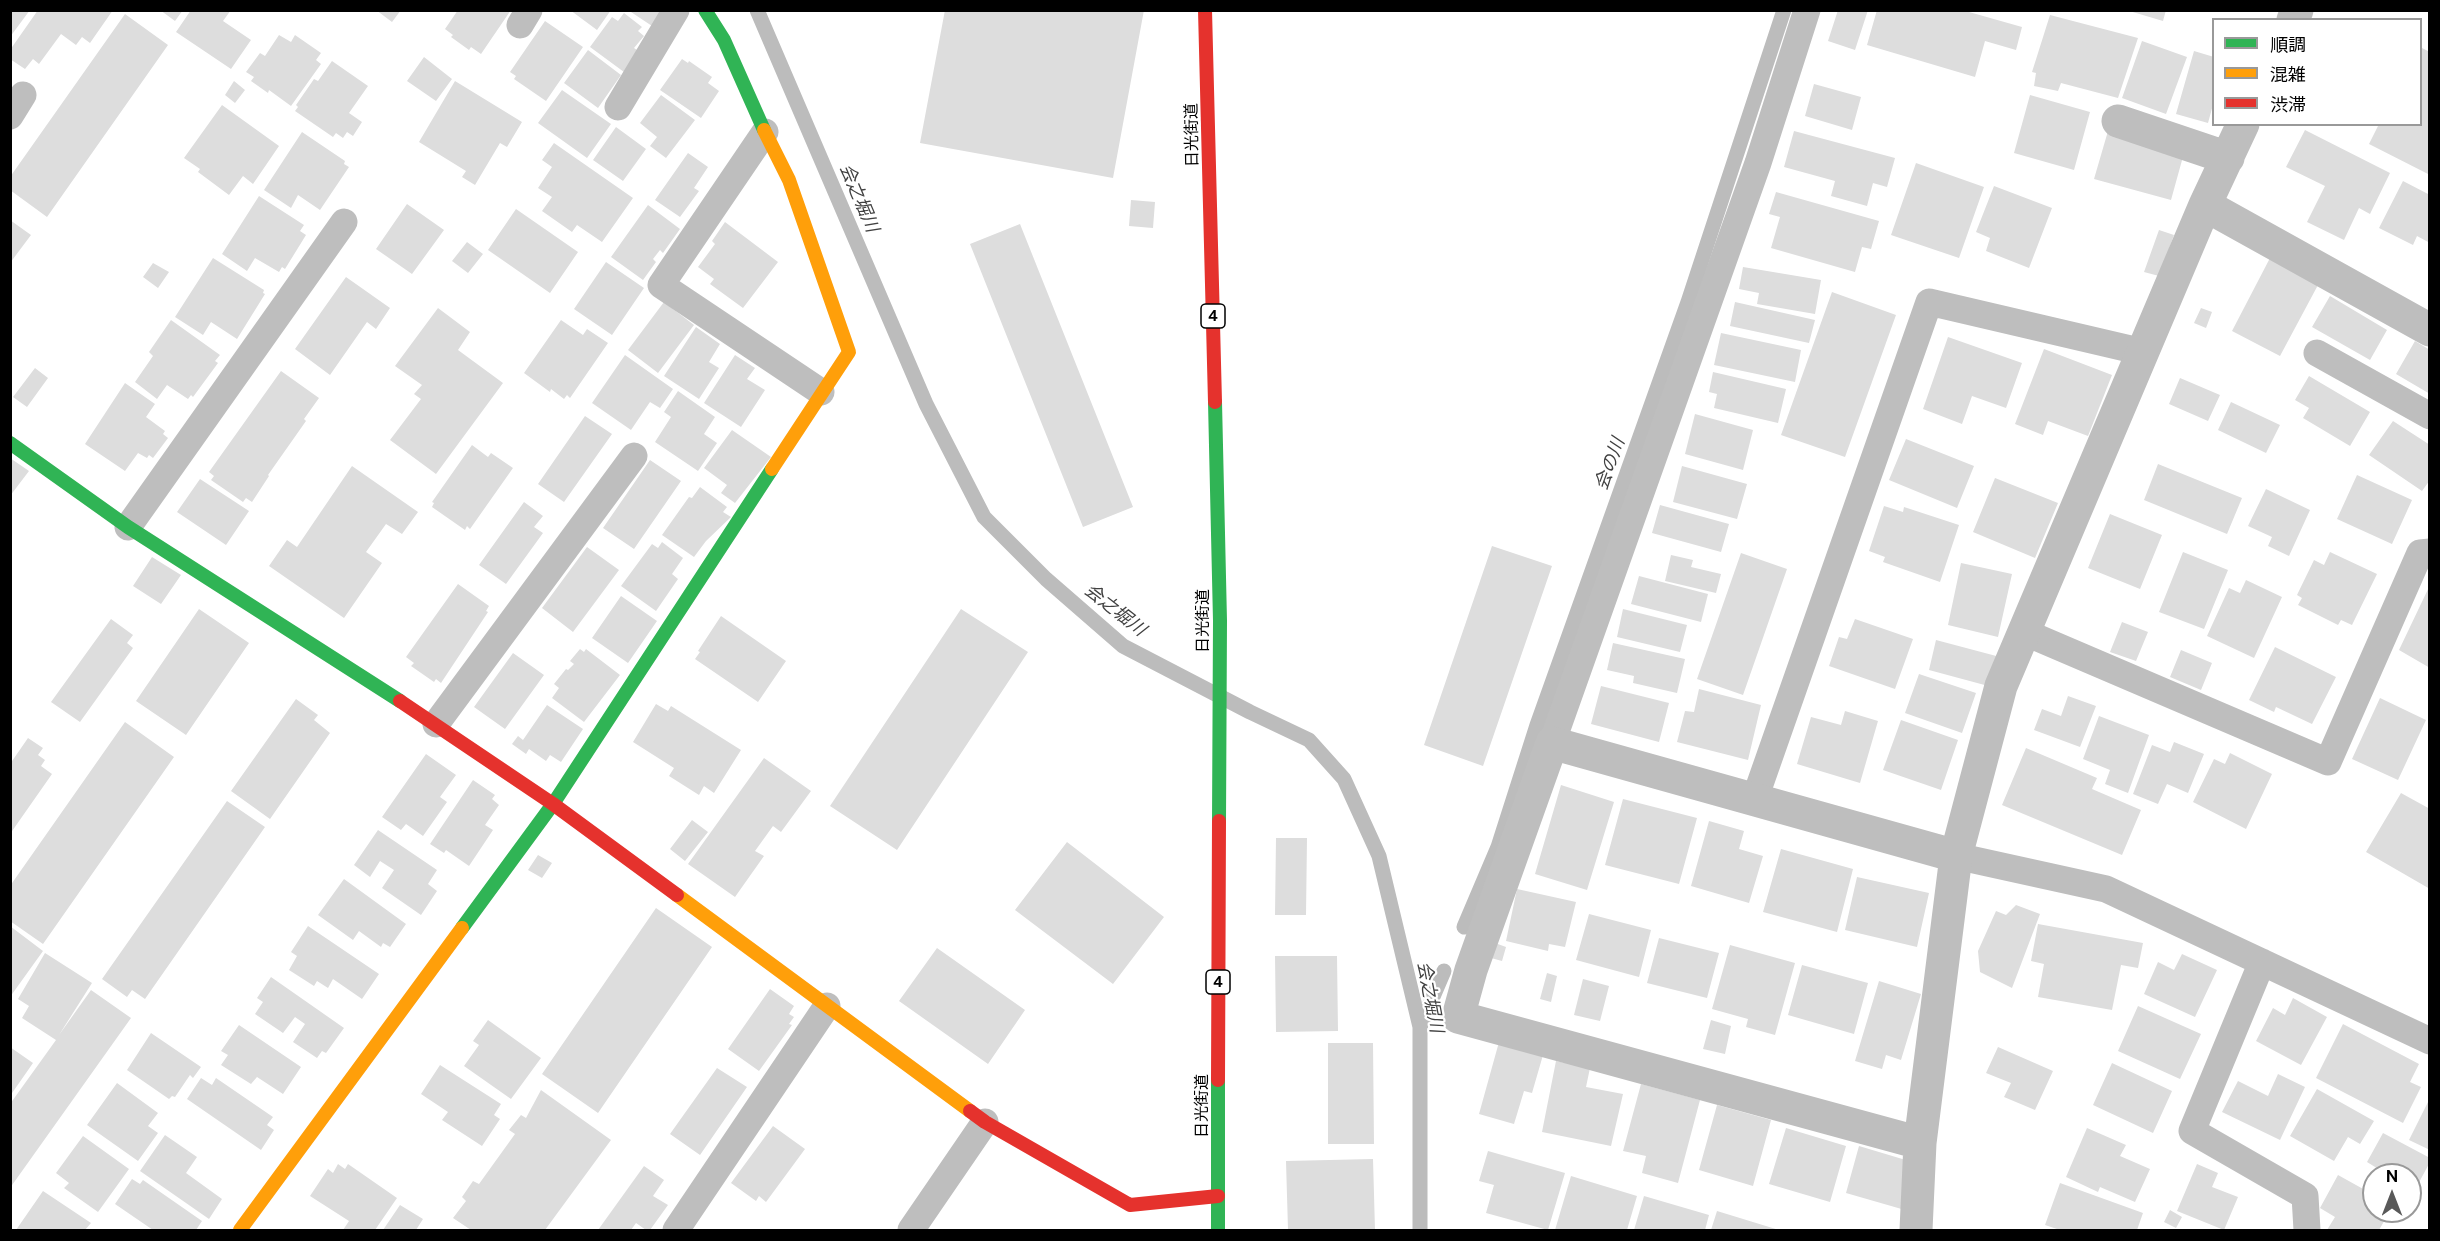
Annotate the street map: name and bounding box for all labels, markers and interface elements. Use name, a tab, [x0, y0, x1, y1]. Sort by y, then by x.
legend	[2212, 18, 2422, 126]
text: 順調	[2270, 34, 2306, 55]
text: 混雑	[2270, 64, 2306, 85]
text: 渋滞	[2270, 94, 2306, 115]
street label: 日光街道	[1182, 103, 1202, 167]
water label: 会之堀川	[835, 161, 883, 235]
road number: 4	[1201, 304, 1225, 328]
water label: 会の川	[1591, 435, 1629, 493]
water label: 会之堀川	[1080, 579, 1150, 641]
street label: 日光街道	[1193, 589, 1213, 653]
water label: 会之堀川	[1413, 960, 1447, 1034]
road number: 4	[1206, 970, 1230, 994]
street label: 日光街道	[1192, 1074, 1212, 1138]
north arrow	[2362, 1163, 2422, 1223]
text: N	[2386, 1167, 2398, 1186]

